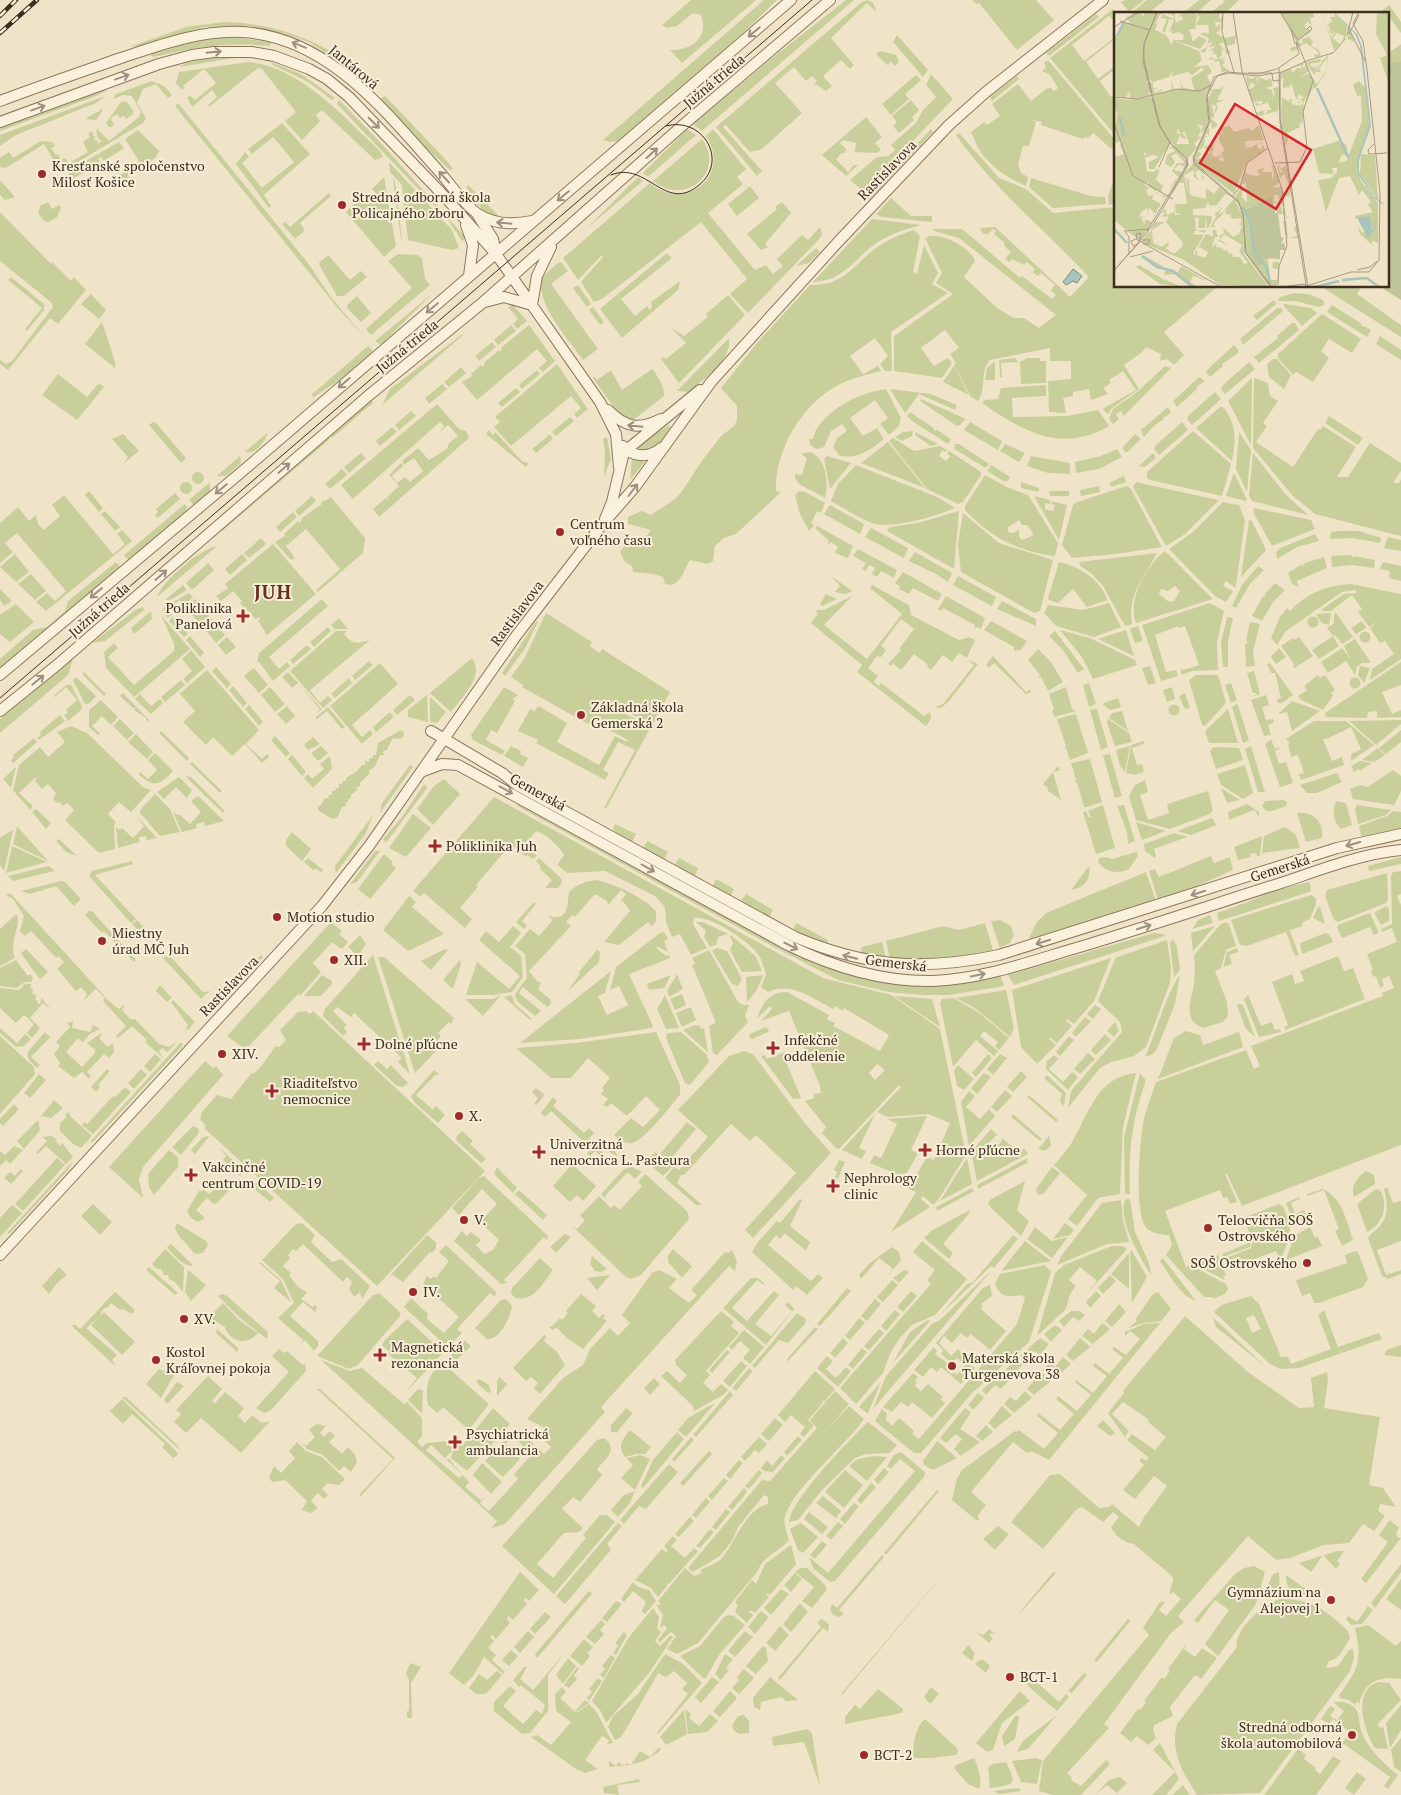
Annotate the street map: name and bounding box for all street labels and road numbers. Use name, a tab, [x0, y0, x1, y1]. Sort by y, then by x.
street label: Jantárová	[325, 40, 383, 93]
street label: Južná trieda	[679, 49, 749, 112]
street label: Rastislavova	[853, 135, 920, 204]
street label: Južná trieda	[372, 315, 442, 377]
street label: Rastislavova	[486, 576, 547, 649]
street label: Južná trieda	[64, 578, 133, 641]
street label: Gemerská	[507, 768, 570, 815]
street label: Gemerská	[1248, 849, 1312, 886]
street label: Gemerská	[864, 949, 928, 976]
street label: Rastislavova	[195, 951, 262, 1020]

